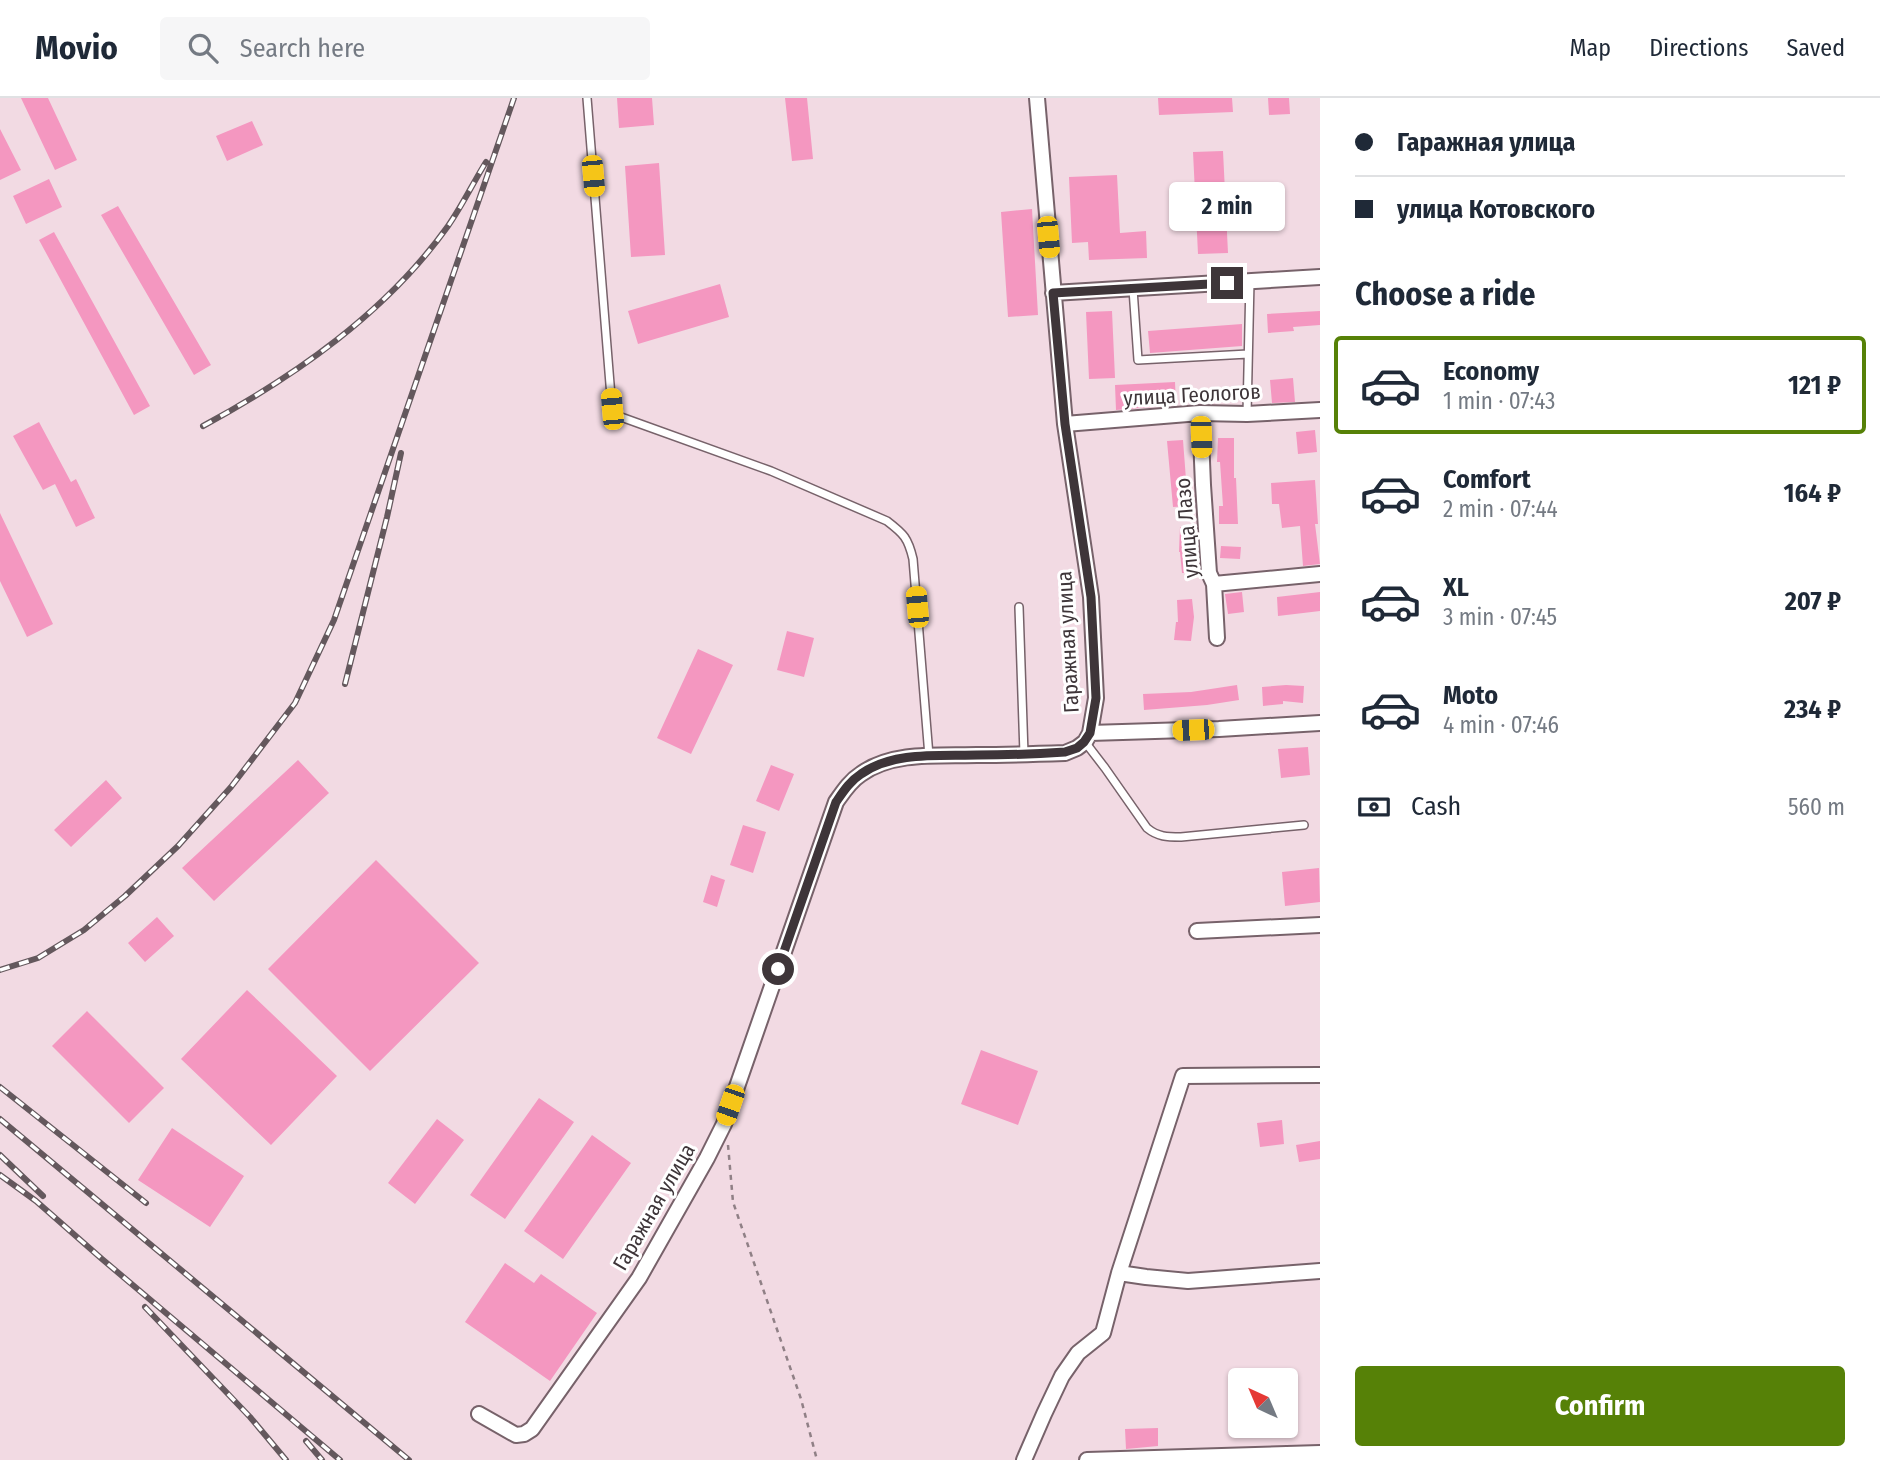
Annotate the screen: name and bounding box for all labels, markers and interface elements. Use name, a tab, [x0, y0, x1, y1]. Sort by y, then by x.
search box	[160, 17, 650, 80]
text: Movio	[35, 28, 118, 68]
icon: search	[184, 29, 222, 67]
text: Search here	[240, 33, 365, 64]
text: Map	[1570, 34, 1611, 62]
text: Directions	[1649, 34, 1748, 62]
text: Saved	[1786, 34, 1845, 62]
text: Гаражная улица	[1397, 127, 1575, 158]
car	[581, 154, 606, 198]
callout: 2 min	[1169, 181, 1285, 230]
text: 2 min	[1202, 192, 1253, 220]
text: улица Котовского	[1397, 194, 1595, 225]
car	[1036, 215, 1061, 259]
route end	[1211, 267, 1243, 299]
text: Choose a ride	[1355, 275, 1536, 313]
icon: car	[1359, 354, 1422, 417]
text: Economy	[1443, 356, 1539, 387]
text: 121 ₽	[1788, 370, 1841, 401]
street label: улица Геологов	[1123, 378, 1261, 412]
car	[600, 387, 625, 431]
text: 1 min · 07:43	[1443, 387, 1556, 415]
car	[1190, 416, 1213, 458]
icon: car	[1359, 462, 1422, 525]
text: Comfort	[1443, 464, 1531, 495]
street label: улица Лазо	[1170, 477, 1204, 579]
text: 164 ₽	[1784, 478, 1841, 509]
text: 2 min · 07:44	[1443, 495, 1558, 523]
street label: Гаражная улица	[1051, 570, 1085, 714]
icon: car	[1359, 570, 1422, 633]
text: XL	[1443, 572, 1469, 603]
car	[905, 585, 930, 629]
text: 207 ₽	[1785, 586, 1841, 617]
text: 3 min · 07:45	[1443, 603, 1557, 631]
icon: car	[1359, 678, 1422, 741]
text: Moto	[1443, 680, 1498, 711]
text: 234 ₽	[1784, 694, 1841, 725]
text: 4 min · 07:46	[1443, 711, 1559, 739]
car	[1172, 719, 1215, 741]
icon: cash	[1355, 788, 1393, 826]
text: Cash	[1411, 791, 1461, 822]
text: 560 m	[1788, 793, 1845, 821]
route start	[762, 953, 794, 985]
car	[714, 1082, 747, 1128]
street label: Гаражная улица	[607, 1139, 701, 1275]
button: Confirm	[1355, 1366, 1845, 1446]
north arrow	[1228, 1368, 1298, 1438]
map controls	[1228, 1368, 1298, 1438]

